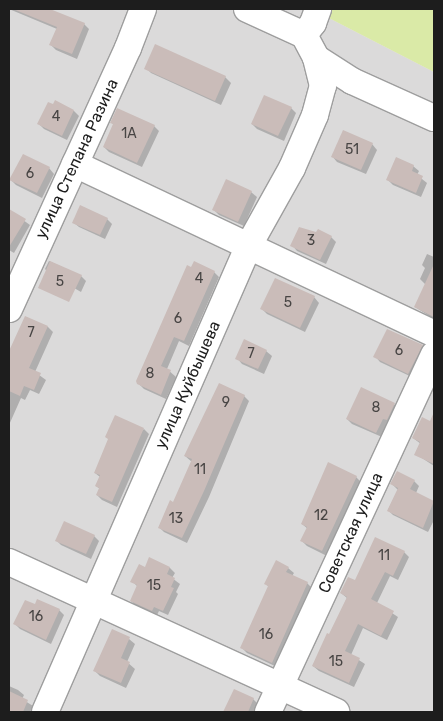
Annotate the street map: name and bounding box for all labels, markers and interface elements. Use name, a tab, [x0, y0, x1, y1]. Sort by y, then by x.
street label: улица Степана Разина	[31, 76, 123, 242]
house number: 4	[52, 109, 60, 125]
house number: 1А	[121, 126, 137, 142]
house number: 51	[345, 142, 359, 158]
house number: 6	[26, 166, 34, 182]
house number: 3	[307, 233, 315, 249]
house number: 4	[195, 271, 203, 287]
house number: 5	[56, 274, 64, 290]
house number: 5	[284, 295, 292, 311]
house number: 6	[174, 311, 182, 327]
street label: улица Куйбышева	[151, 318, 225, 452]
house number: 7	[27, 325, 35, 341]
house number: 6	[395, 343, 403, 359]
house number: 7	[247, 346, 255, 362]
house number: 8	[146, 366, 154, 382]
house number: 9	[222, 395, 230, 411]
house number: 8	[372, 400, 380, 416]
house number: 11	[194, 462, 206, 478]
street label: Советская улица	[315, 470, 387, 596]
house number: 12	[314, 508, 328, 524]
house number: 13	[169, 511, 183, 527]
house number: 11	[378, 548, 390, 564]
house number: 15	[147, 578, 161, 594]
house number: 16	[29, 609, 43, 625]
house number: 16	[259, 627, 273, 643]
house number: 15	[329, 654, 343, 670]

